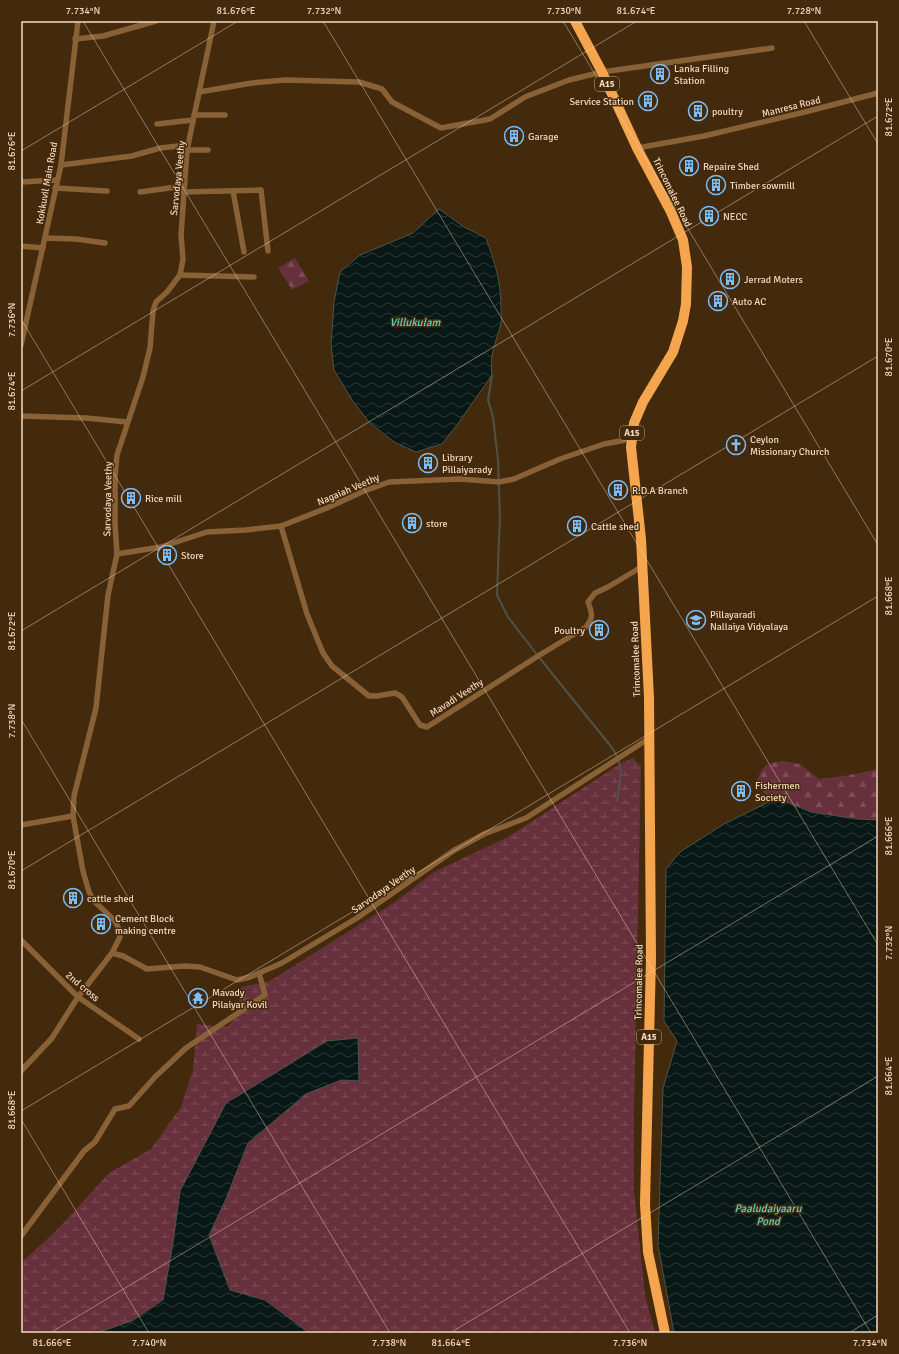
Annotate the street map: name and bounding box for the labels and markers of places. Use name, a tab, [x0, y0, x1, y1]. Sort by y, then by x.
building icon: Lanka Filling Station	[649, 63, 671, 85]
place label: Lanka Filling Station	[674, 63, 729, 87]
building icon: Service Station	[637, 90, 659, 112]
place label: Service Station	[570, 96, 634, 108]
building icon: poultry	[687, 100, 709, 122]
place label: poultry	[712, 106, 743, 118]
building icon: Garage	[503, 125, 525, 147]
place label: Garage	[528, 131, 558, 143]
building icon: Repaire Shed	[678, 155, 700, 177]
place label: Repaire Shed	[703, 161, 759, 173]
building icon: Timber sowmill	[705, 174, 727, 196]
place label: Timber sowmill	[730, 180, 795, 192]
building icon: NECC	[698, 205, 720, 227]
place label: NECC	[723, 211, 747, 223]
building icon: Jerrad Moters	[719, 268, 741, 290]
place label: Jerrad Moters	[744, 274, 804, 286]
building icon: Auto AC	[707, 290, 729, 312]
place label: Auto AC	[732, 296, 766, 308]
church icon: Ceylon Missionary Church	[725, 434, 747, 456]
place label: Ceylon Missionary Church	[750, 434, 829, 458]
building icon: Library Pillaiyarady	[417, 452, 439, 474]
place label: Library Pillaiyarady	[442, 452, 492, 476]
building icon: R.D.A Branch	[607, 479, 629, 501]
place label: R.D.A Branch	[632, 485, 688, 497]
building icon: Rice mill	[120, 487, 142, 509]
place label: Rice mill	[145, 493, 182, 505]
building icon: store	[401, 512, 423, 534]
building icon: Cattle shed	[566, 515, 588, 537]
place label: store	[426, 518, 447, 530]
place label: Cattle shed	[591, 521, 639, 533]
building icon: Store	[156, 544, 178, 566]
place label: Store	[181, 550, 204, 562]
school or university icon: Pillayaradi Nallaiya Vidyalaya	[685, 609, 707, 631]
place label: Pillayaradi Nallaiya Vidyalaya	[710, 609, 788, 633]
building icon: Poultry	[588, 619, 610, 641]
place label: Poultry	[554, 625, 585, 637]
building icon: Fishermen Society	[730, 780, 752, 802]
place label: Fishermen Society	[755, 780, 800, 804]
building icon: cattle shed	[62, 887, 84, 909]
place label: cattle shed	[87, 893, 134, 905]
building icon: Cement Block making centre	[90, 913, 112, 935]
place label: Cement Block making centre	[115, 913, 176, 937]
temple icon: Mavady Pilaiyar Kovil	[187, 987, 209, 1009]
place label: Mavady Pilaiyar Kovil	[212, 987, 268, 1011]

